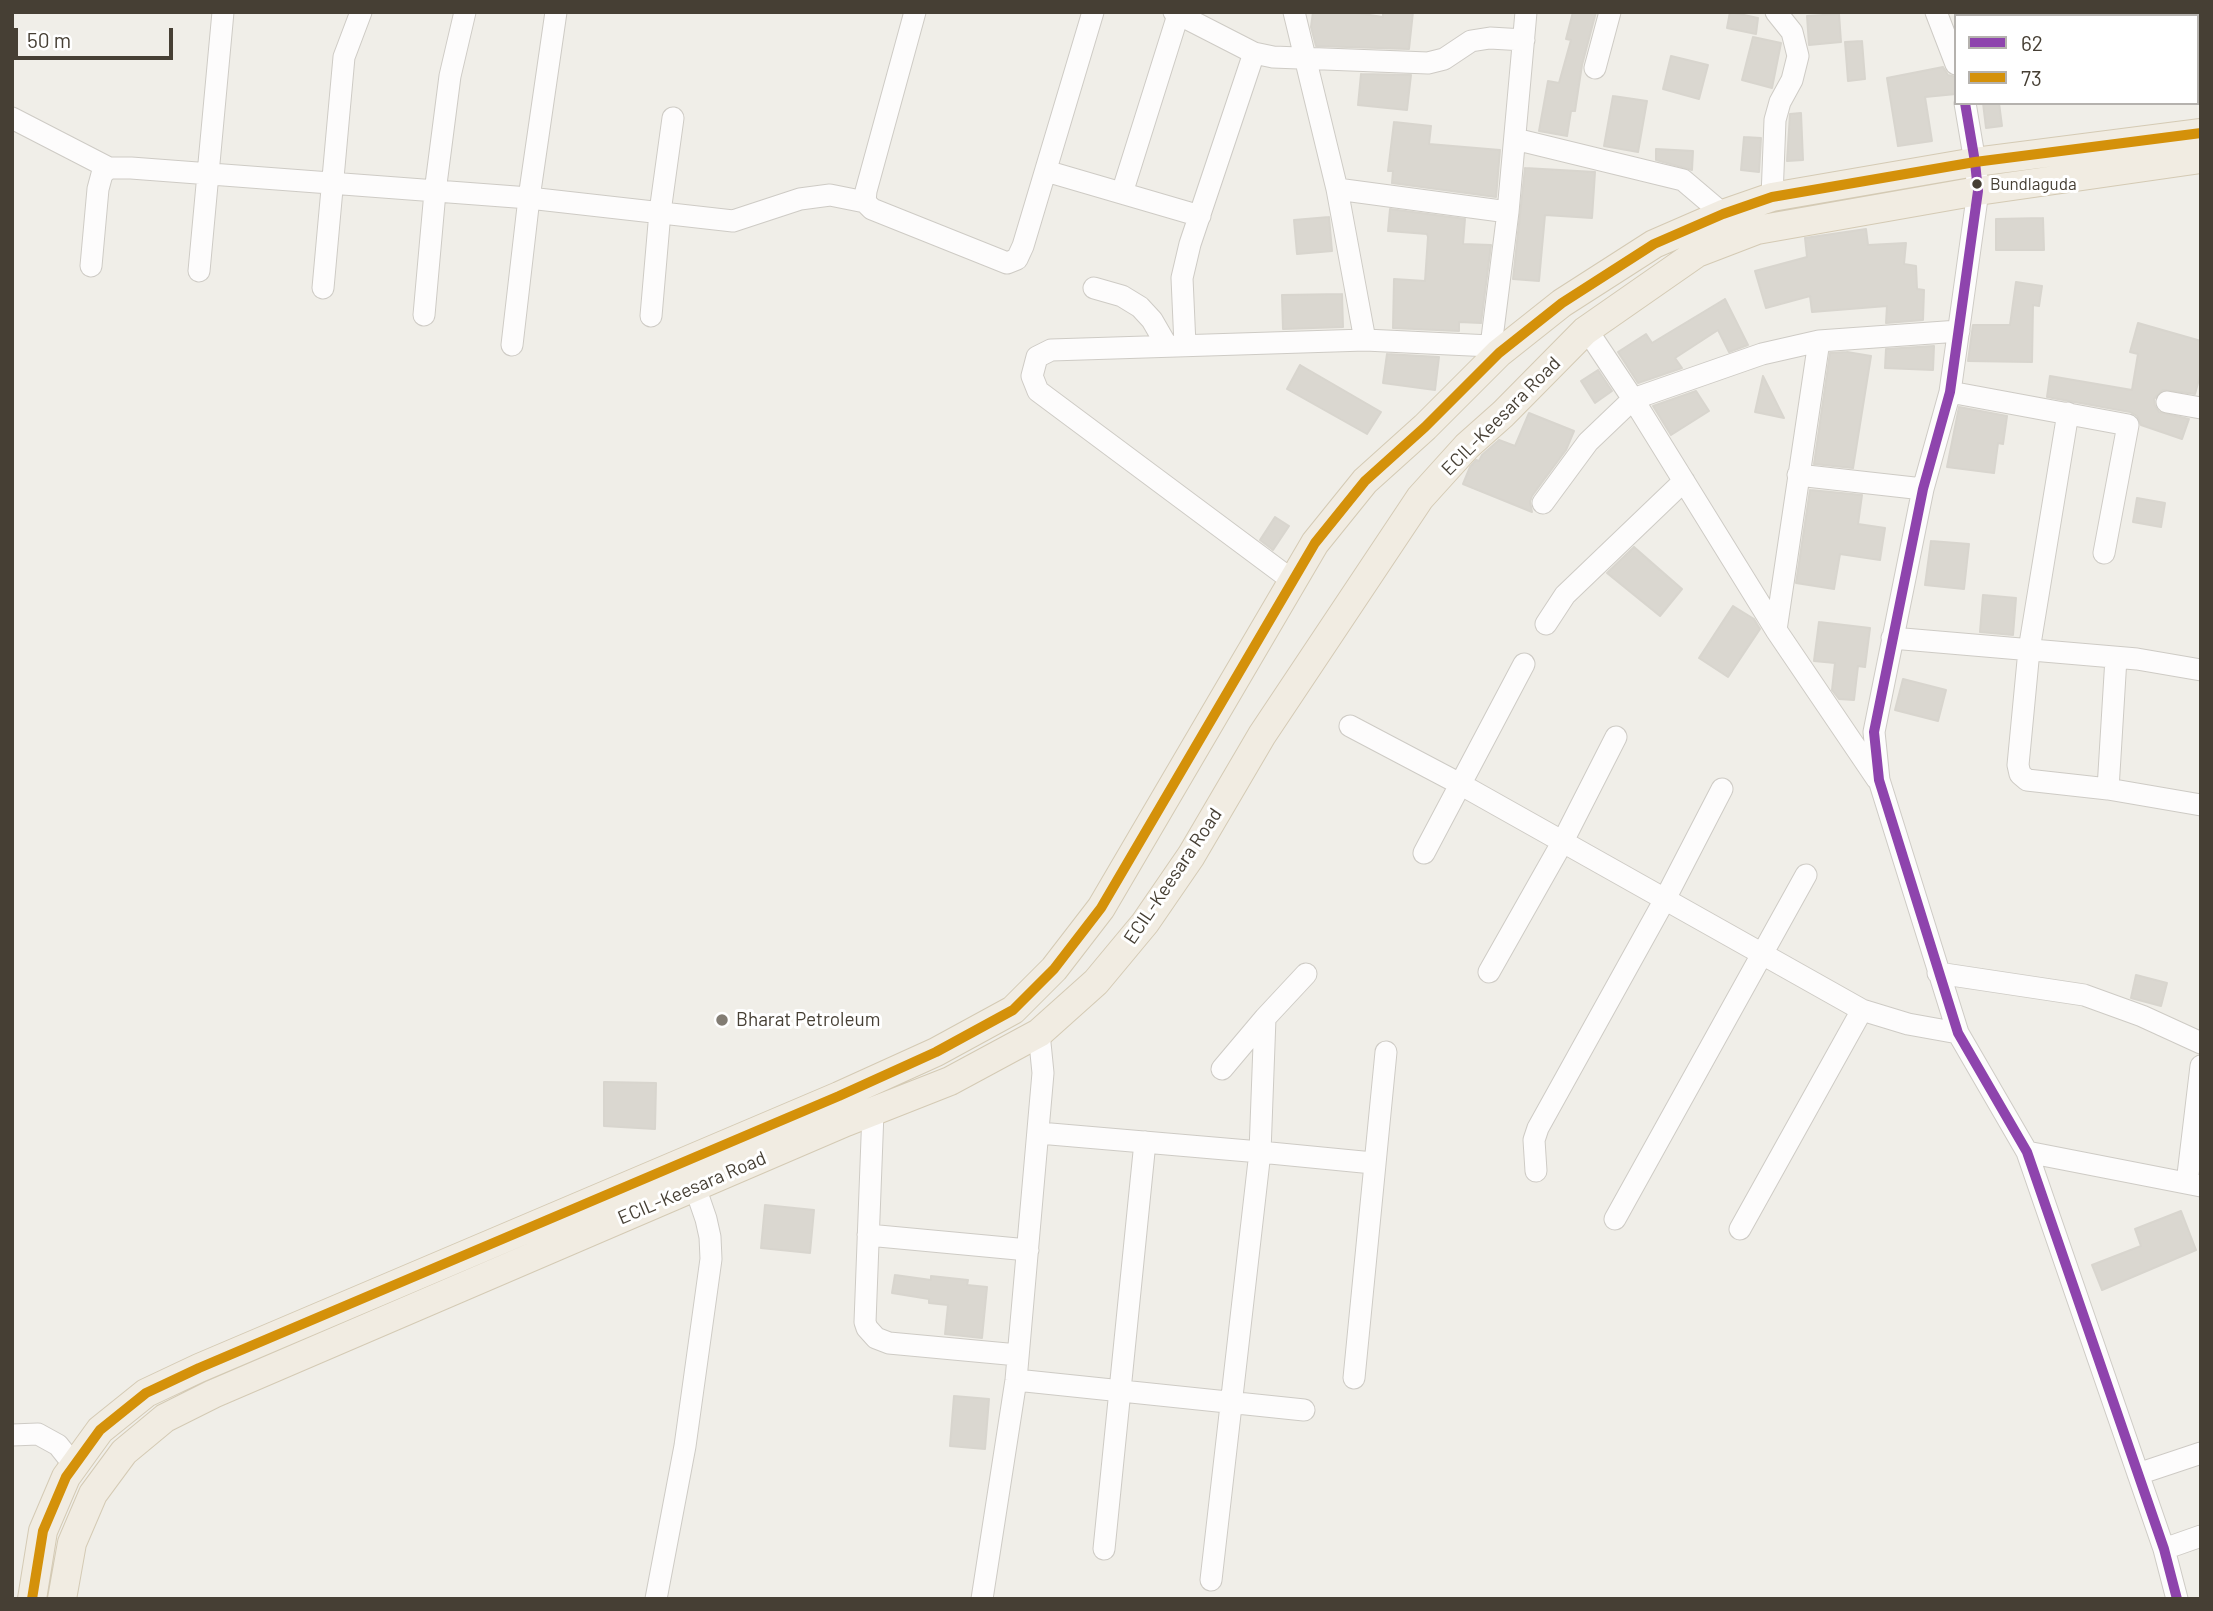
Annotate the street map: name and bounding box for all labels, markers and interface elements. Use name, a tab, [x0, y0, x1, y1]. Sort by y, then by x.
scale bar	[18, 14, 177, 58]
legend	[1954, 14, 2199, 105]
text: 50 m	[27, 27, 71, 52]
text: 62	[2021, 30, 2043, 55]
text: 73	[2021, 65, 2042, 90]
place label: Bundlaguda	[1990, 174, 2077, 194]
marker: Bundlaguda	[1970, 177, 1984, 191]
street label: ECIL-Keesara Road	[1437, 352, 1565, 480]
street label: ECIL-Keesara Road	[1119, 804, 1227, 948]
place label: Bharat Petroleum	[736, 1009, 880, 1031]
marker: Bharat Petroleum	[714, 1012, 730, 1028]
street label: ECIL-Keesara Road	[614, 1146, 770, 1230]

